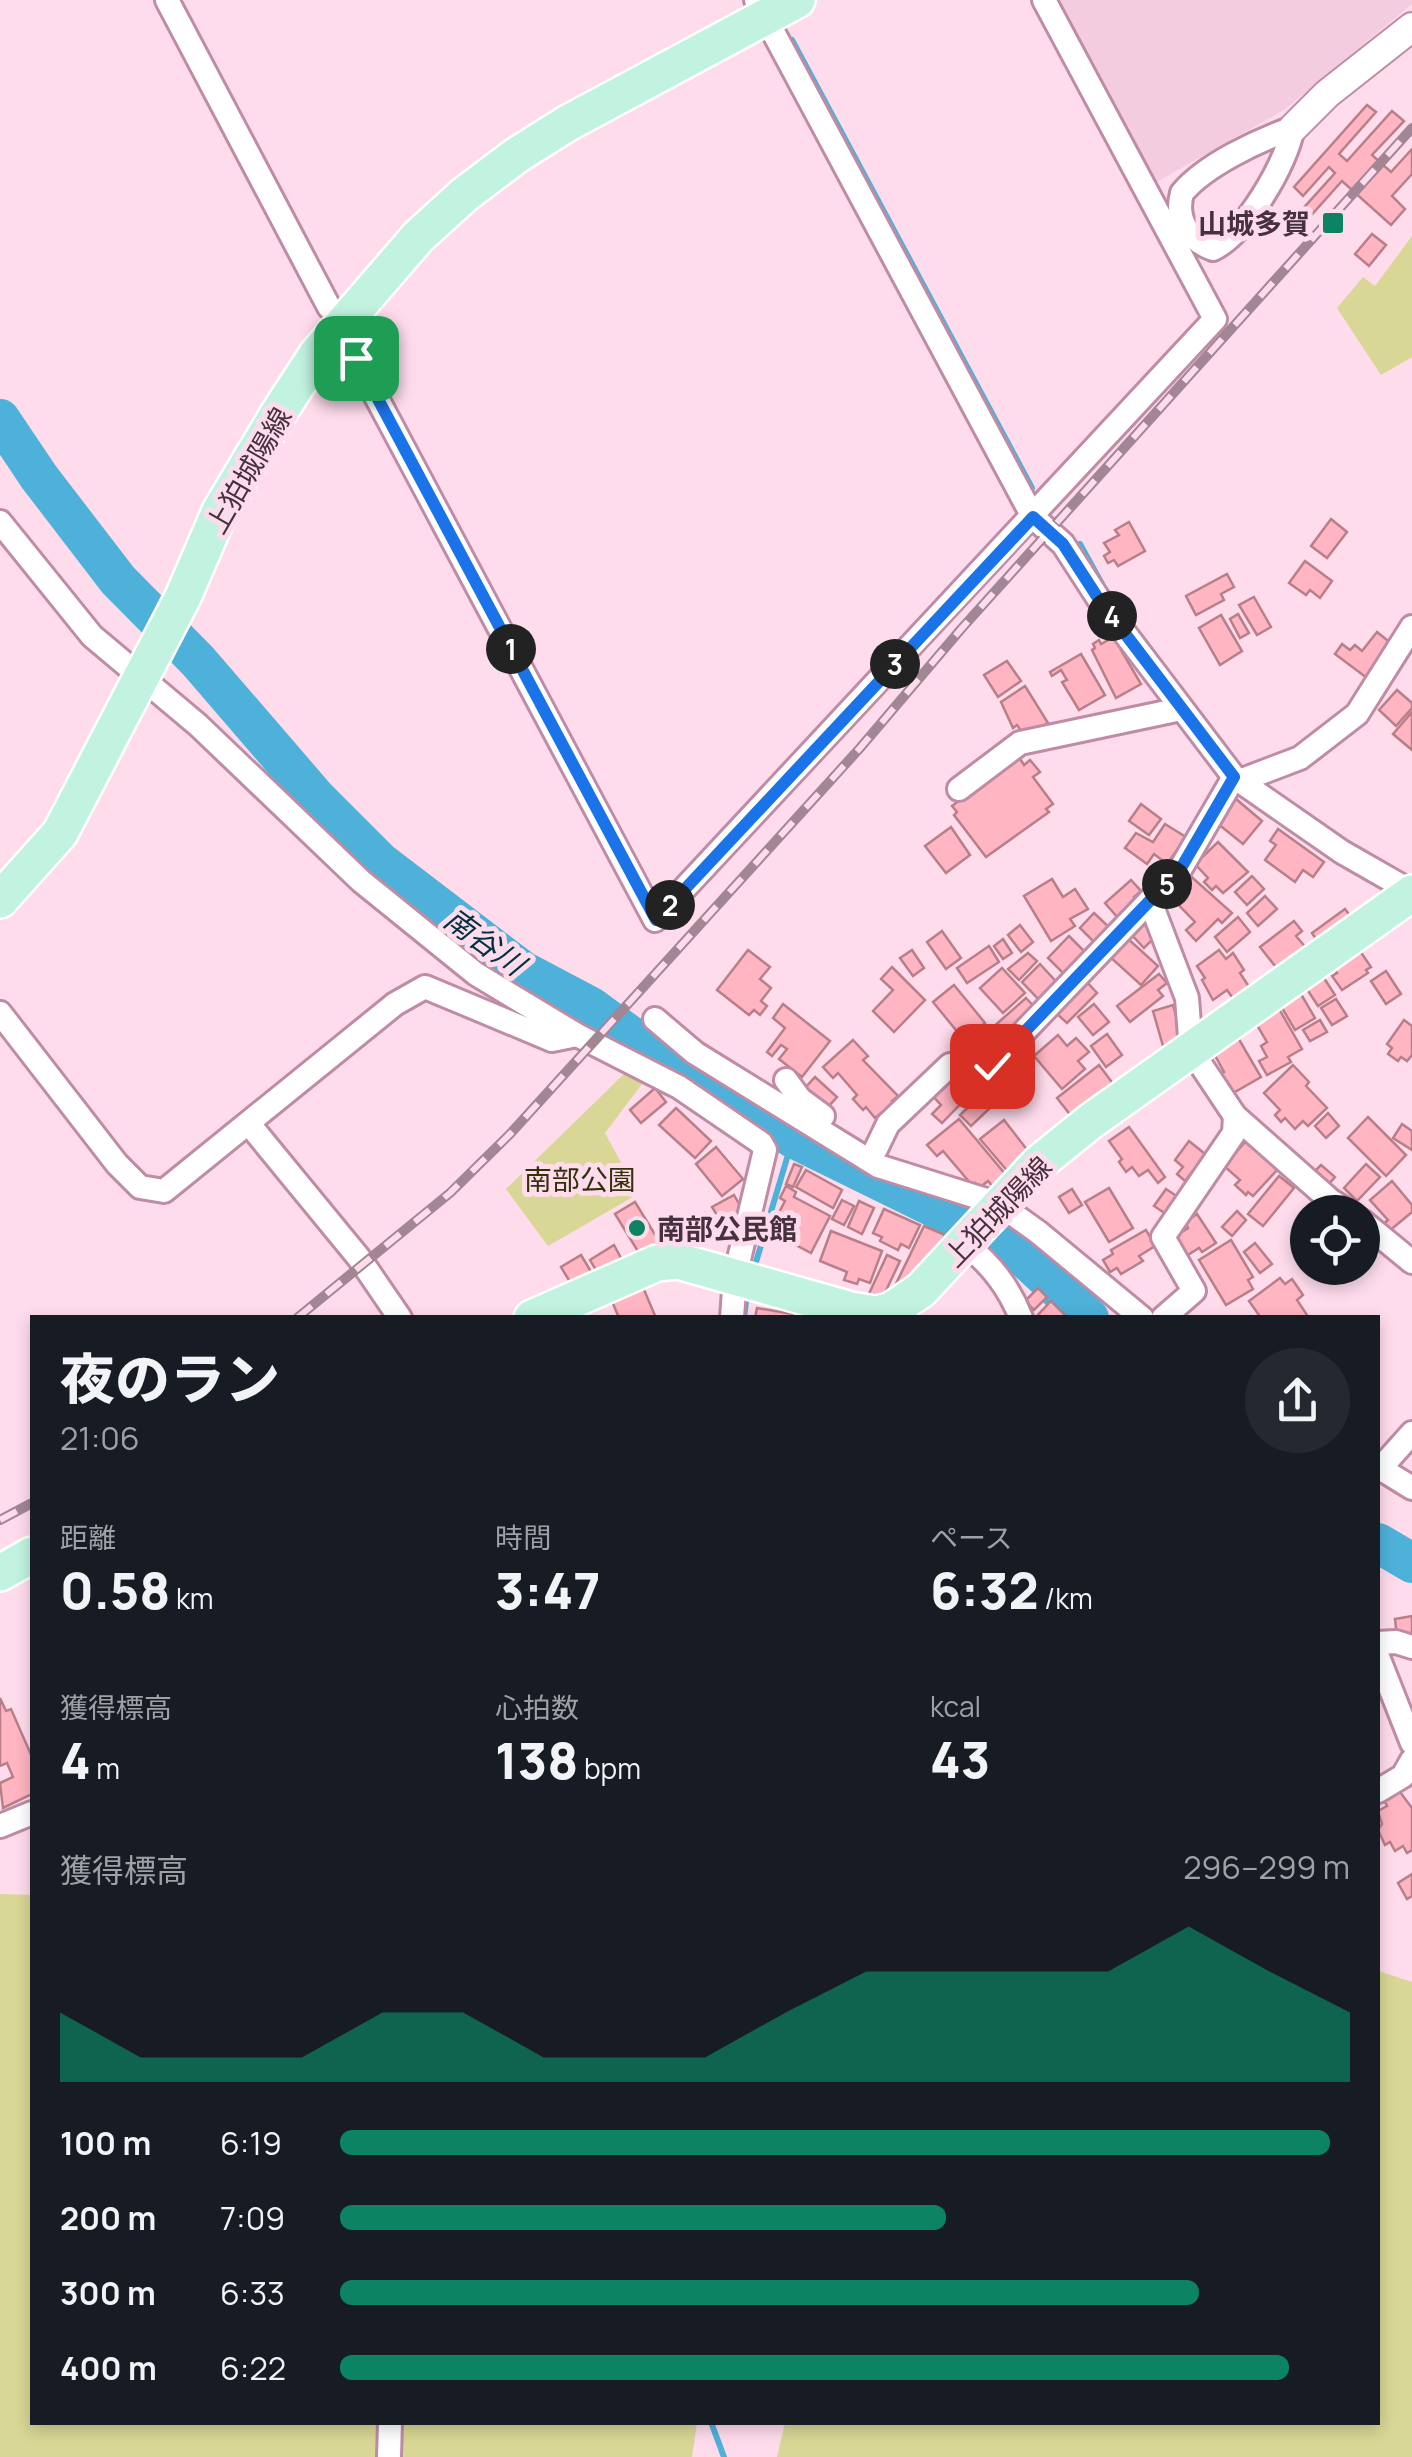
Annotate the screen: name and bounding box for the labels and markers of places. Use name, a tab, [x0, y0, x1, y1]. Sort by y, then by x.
place label: 山城多賀	[1198, 204, 1310, 242]
marker: 山城多賀	[1320, 210, 1346, 236]
pin	[314, 316, 399, 401]
pin: 4	[1087, 591, 1137, 641]
pin: 1	[486, 624, 536, 674]
pin: 3	[870, 639, 920, 689]
pin: 5	[1142, 859, 1192, 909]
pin: 2	[645, 880, 695, 930]
pin	[950, 1024, 1035, 1109]
place label: 南部公民館	[657, 1209, 797, 1247]
marker: 南部公民館	[626, 1217, 648, 1239]

